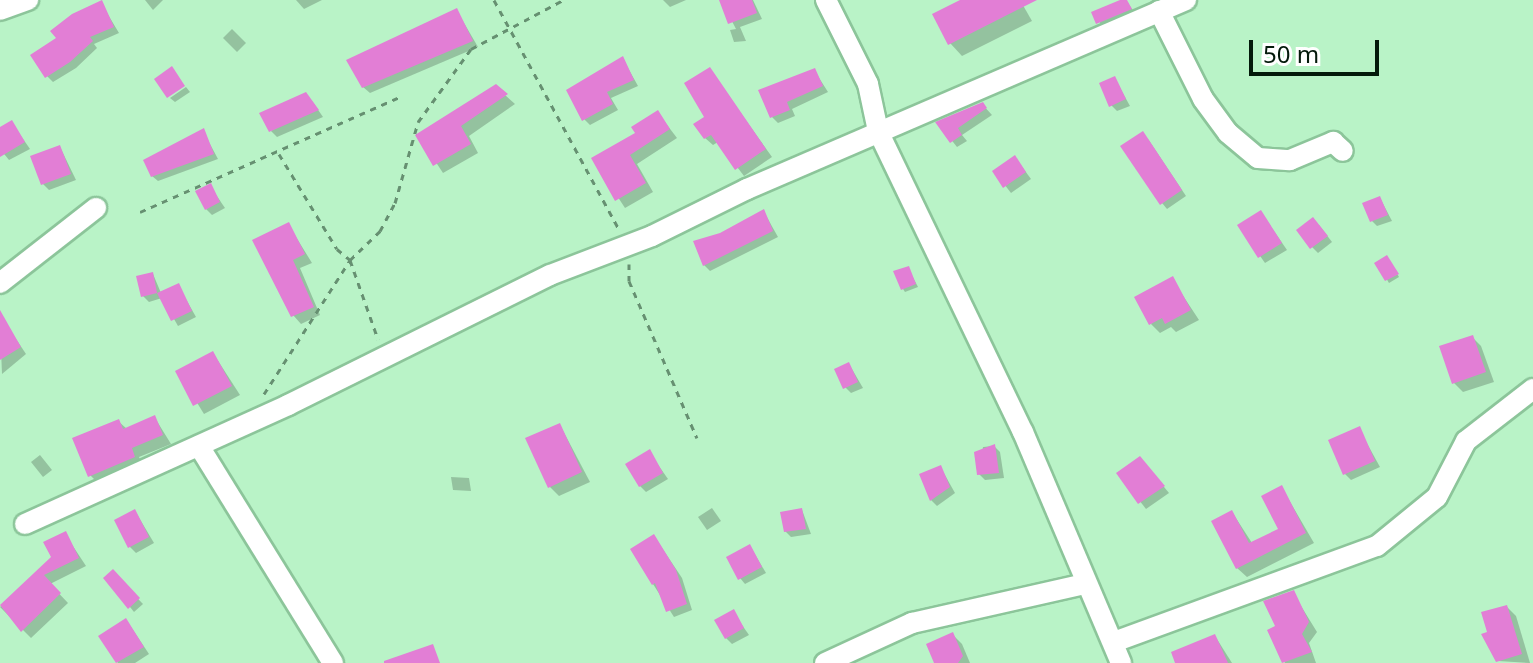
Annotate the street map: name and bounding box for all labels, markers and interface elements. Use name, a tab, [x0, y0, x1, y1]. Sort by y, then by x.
scale bar	[1253, 24, 1383, 74]
text: 50 m	[1263, 37, 1319, 70]

